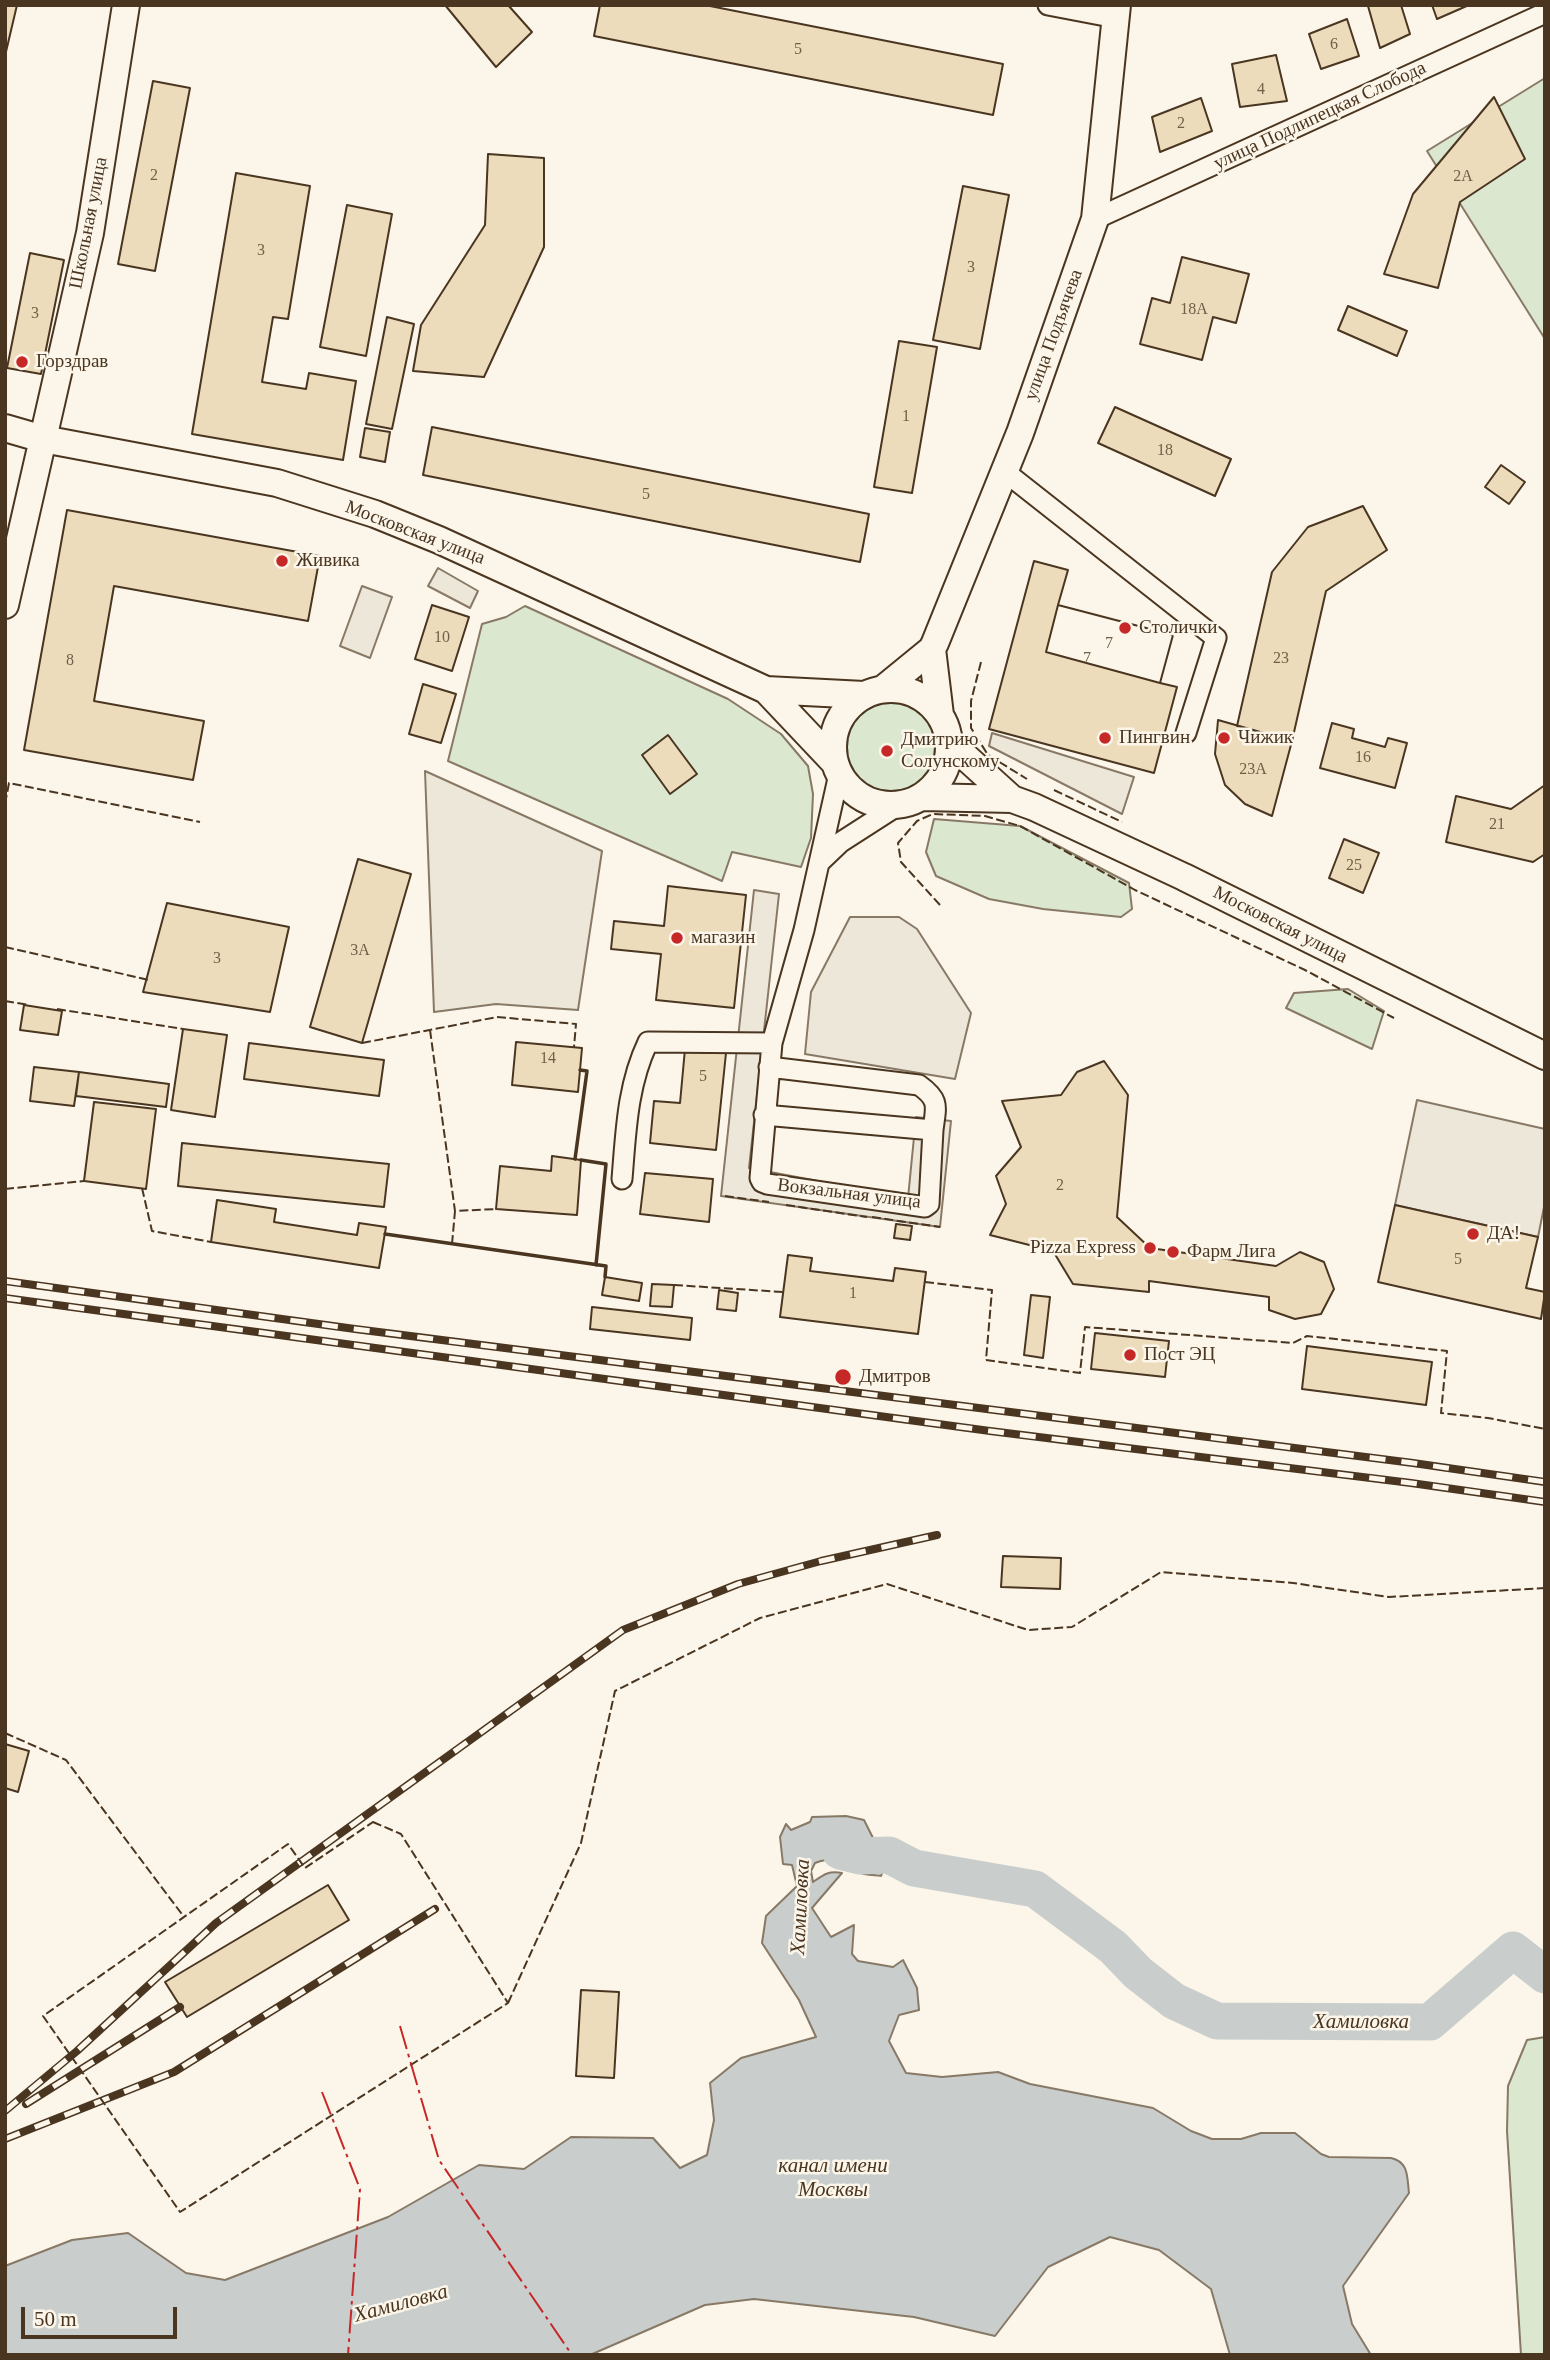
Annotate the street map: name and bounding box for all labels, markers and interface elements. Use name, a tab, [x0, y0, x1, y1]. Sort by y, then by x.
house number: 6	[1330, 35, 1338, 55]
house number: 5	[794, 40, 802, 60]
street label: улица Подлипецкая Слобода	[1210, 57, 1430, 175]
house number: 4	[1257, 80, 1265, 100]
house number: 2	[1177, 114, 1185, 134]
street label: Школьная улица	[65, 155, 113, 291]
house number: 2	[150, 166, 158, 186]
house number: 2А	[1453, 167, 1473, 187]
house number: 3	[257, 241, 265, 261]
house number: 3	[967, 258, 975, 278]
street label: улица Подъячева	[1020, 266, 1088, 404]
house number: 18А	[1180, 300, 1208, 320]
house number: 3	[31, 304, 39, 324]
place label: Горздрав	[36, 351, 108, 373]
marker: Горздрав	[14, 354, 30, 370]
house number: 1	[902, 407, 910, 427]
house number: 18	[1157, 441, 1173, 461]
house number: 5	[642, 485, 650, 505]
street label: Московская улица	[342, 496, 488, 570]
place label: Живика	[296, 550, 360, 572]
marker: Живика	[274, 553, 290, 569]
place label: Столички	[1139, 617, 1217, 639]
marker: Столички	[1117, 620, 1133, 636]
house number: 10	[434, 628, 450, 648]
house number: 7	[1105, 634, 1113, 654]
house number: 7	[1083, 649, 1091, 669]
house number: 23	[1273, 649, 1289, 669]
house number: 8	[66, 651, 74, 671]
place label: Пингвин	[1119, 727, 1190, 749]
place label: Чижик	[1238, 727, 1293, 749]
place label: Дмитрию Солунскому	[901, 729, 999, 773]
marker: Пингвин	[1097, 730, 1113, 746]
marker: Чижик	[1216, 730, 1232, 746]
marker: Дмитрию Солунскому	[879, 743, 895, 759]
house number: 16	[1355, 748, 1371, 768]
house number: 23А	[1239, 760, 1267, 780]
house number: 21	[1489, 815, 1505, 835]
house number: 25	[1346, 856, 1362, 876]
street label: Московская улица	[1209, 881, 1351, 969]
place label: магазин	[691, 927, 755, 949]
marker: магазин	[669, 930, 685, 946]
house number: 3А	[350, 941, 370, 961]
house number: 3	[213, 949, 221, 969]
house number: 14	[540, 1049, 556, 1069]
house number: 5	[699, 1067, 707, 1087]
street label: Вокзальная улица	[776, 1174, 922, 1214]
house number: 2	[1056, 1176, 1064, 1196]
place label: ДА!	[1487, 1223, 1520, 1245]
marker: ДА!	[1465, 1226, 1481, 1242]
place label: Pizza Express	[1030, 1237, 1136, 1259]
marker: Pizza Express	[1142, 1240, 1158, 1256]
place label: Фарм Лига	[1187, 1241, 1276, 1263]
marker: Фарм Лига	[1165, 1244, 1181, 1260]
house number: 5	[1454, 1250, 1462, 1270]
house number: 1	[849, 1284, 857, 1304]
place label: Пост ЭЦ	[1144, 1344, 1215, 1366]
marker: Пост ЭЦ	[1122, 1347, 1138, 1363]
place label: Дмитров	[859, 1366, 931, 1388]
marker: Дмитров	[833, 1367, 853, 1387]
water label: Хамиловка	[786, 1858, 816, 1956]
water label: Хамиловка	[1313, 2009, 1409, 2035]
water label: канал имени Москвы	[778, 2153, 888, 2203]
water label: Хамиловка	[351, 2279, 451, 2329]
scale bar	[24, 2294, 180, 2338]
text: 50 m	[34, 2307, 77, 2331]

